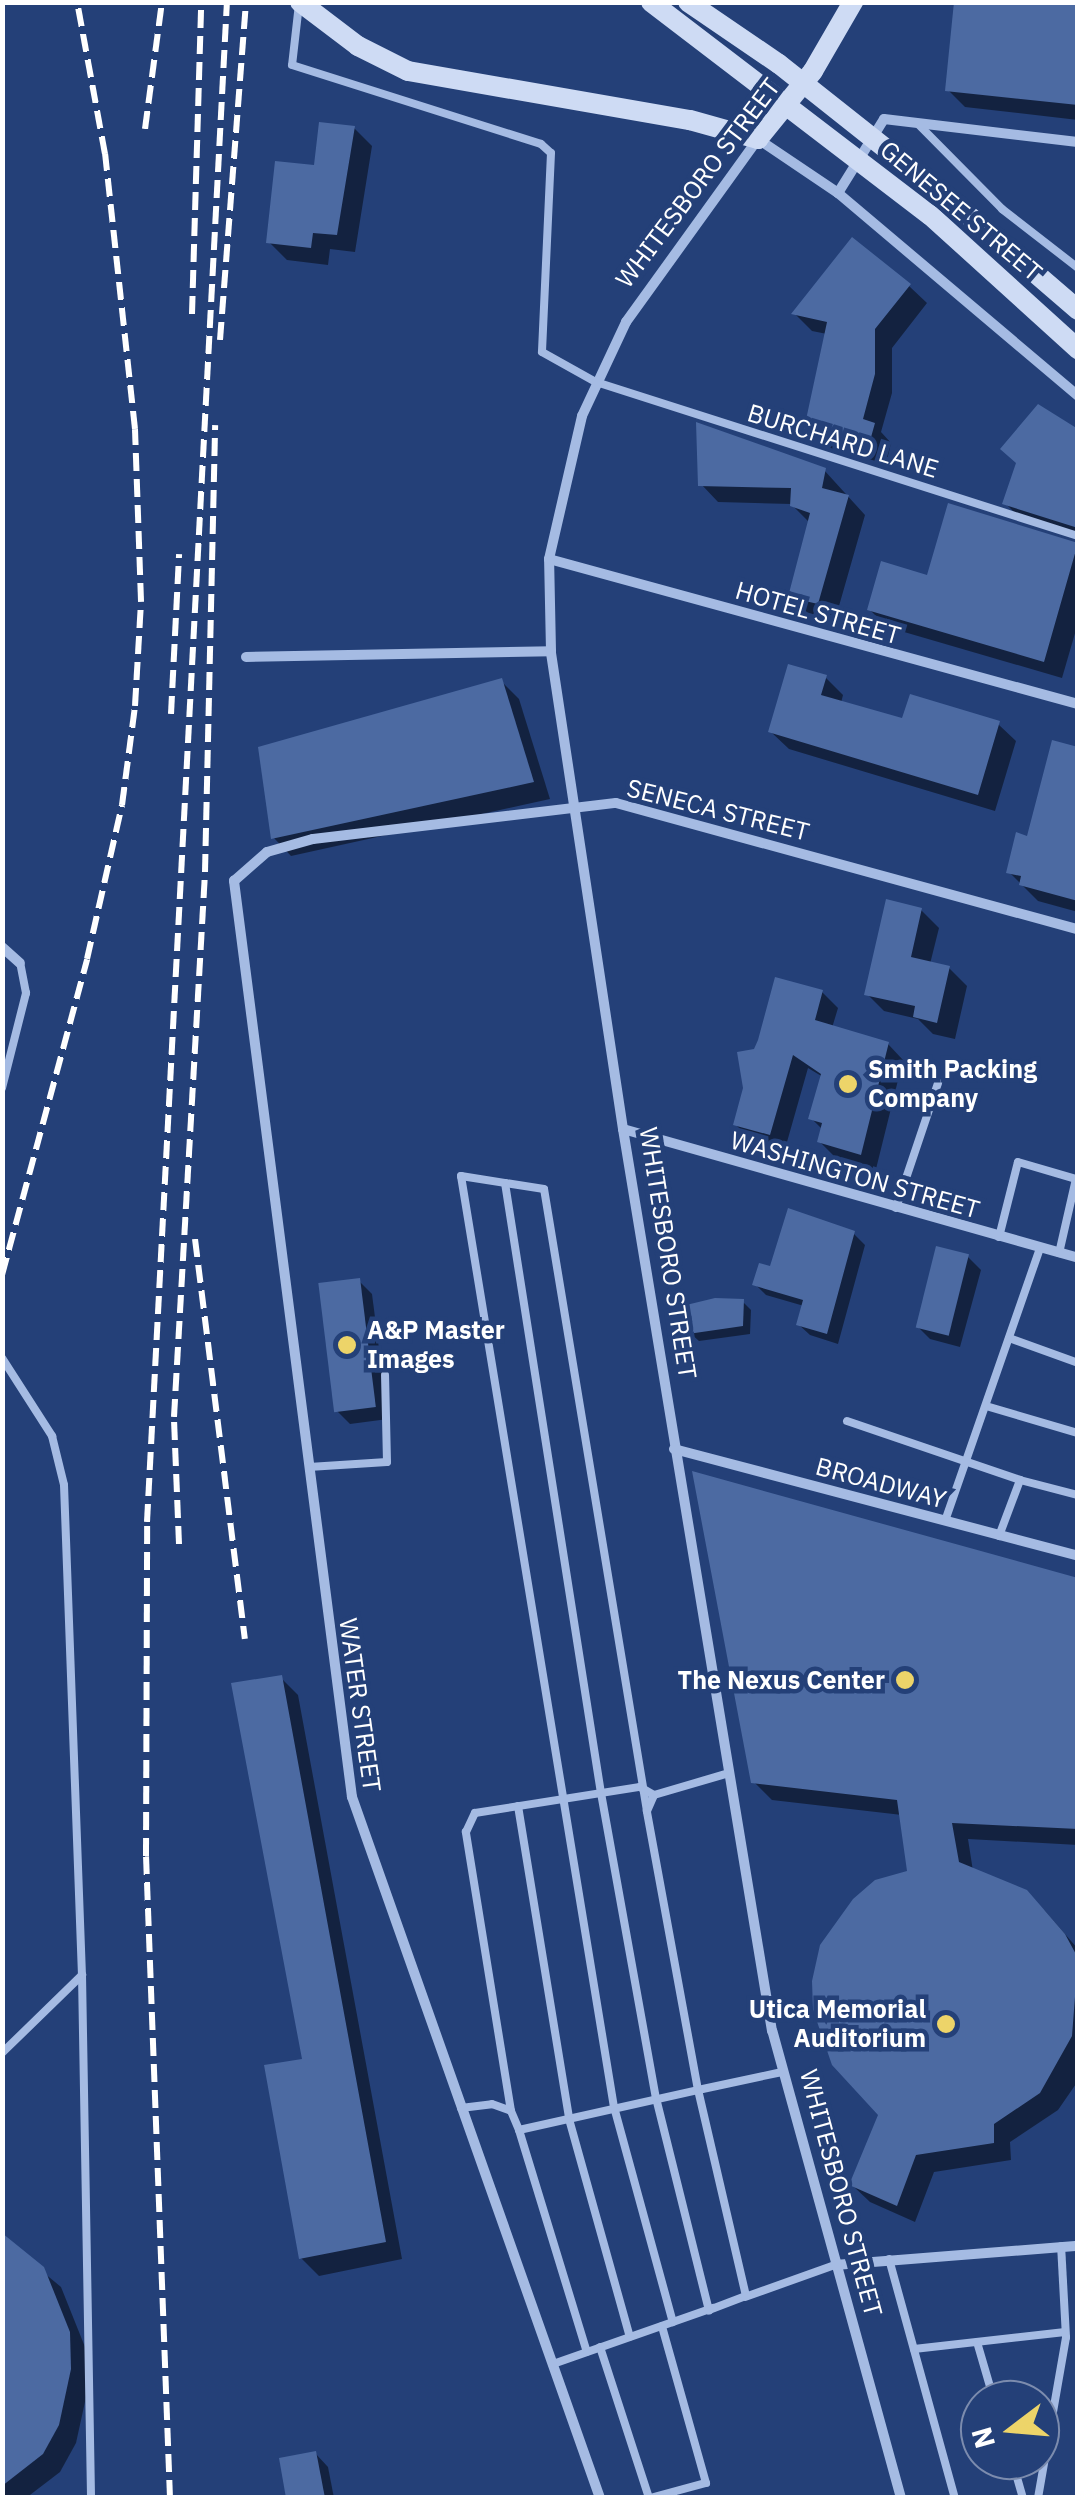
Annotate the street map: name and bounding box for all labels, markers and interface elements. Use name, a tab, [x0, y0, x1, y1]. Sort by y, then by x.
street label: WHITESBORO STREET	[609, 72, 787, 294]
street label: GENESEE STREET	[874, 135, 1048, 287]
street label: BURCHARD LANE	[744, 398, 942, 484]
street label: HOTEL STREET	[732, 575, 904, 651]
street label: SENECA STREET	[624, 773, 812, 847]
place label: Smith Packing Company	[868, 1055, 1037, 1114]
marker: Smith Packing Company	[837, 1073, 859, 1095]
street label: WHITESBORO STREET	[633, 1125, 703, 1381]
street label: WASHINGTON STREET	[727, 1125, 983, 1225]
place label: A&P Master Images	[367, 1316, 505, 1375]
marker: A&P Master Images	[336, 1334, 358, 1356]
street label: BROADWAY	[812, 1451, 950, 1515]
street label: WATER STREET	[333, 1616, 387, 1794]
place label: The Nexus Center	[678, 1665, 885, 1695]
marker: The Nexus Center	[894, 1669, 916, 1691]
place label: Utica Memorial Auditorium	[749, 1995, 926, 2054]
marker: Utica Memorial Auditorium	[935, 2013, 957, 2035]
street label: WHITESBORO STREET	[794, 2066, 888, 2320]
north arrow	[960, 2380, 1060, 2480]
text: N	[962, 2423, 1003, 2453]

